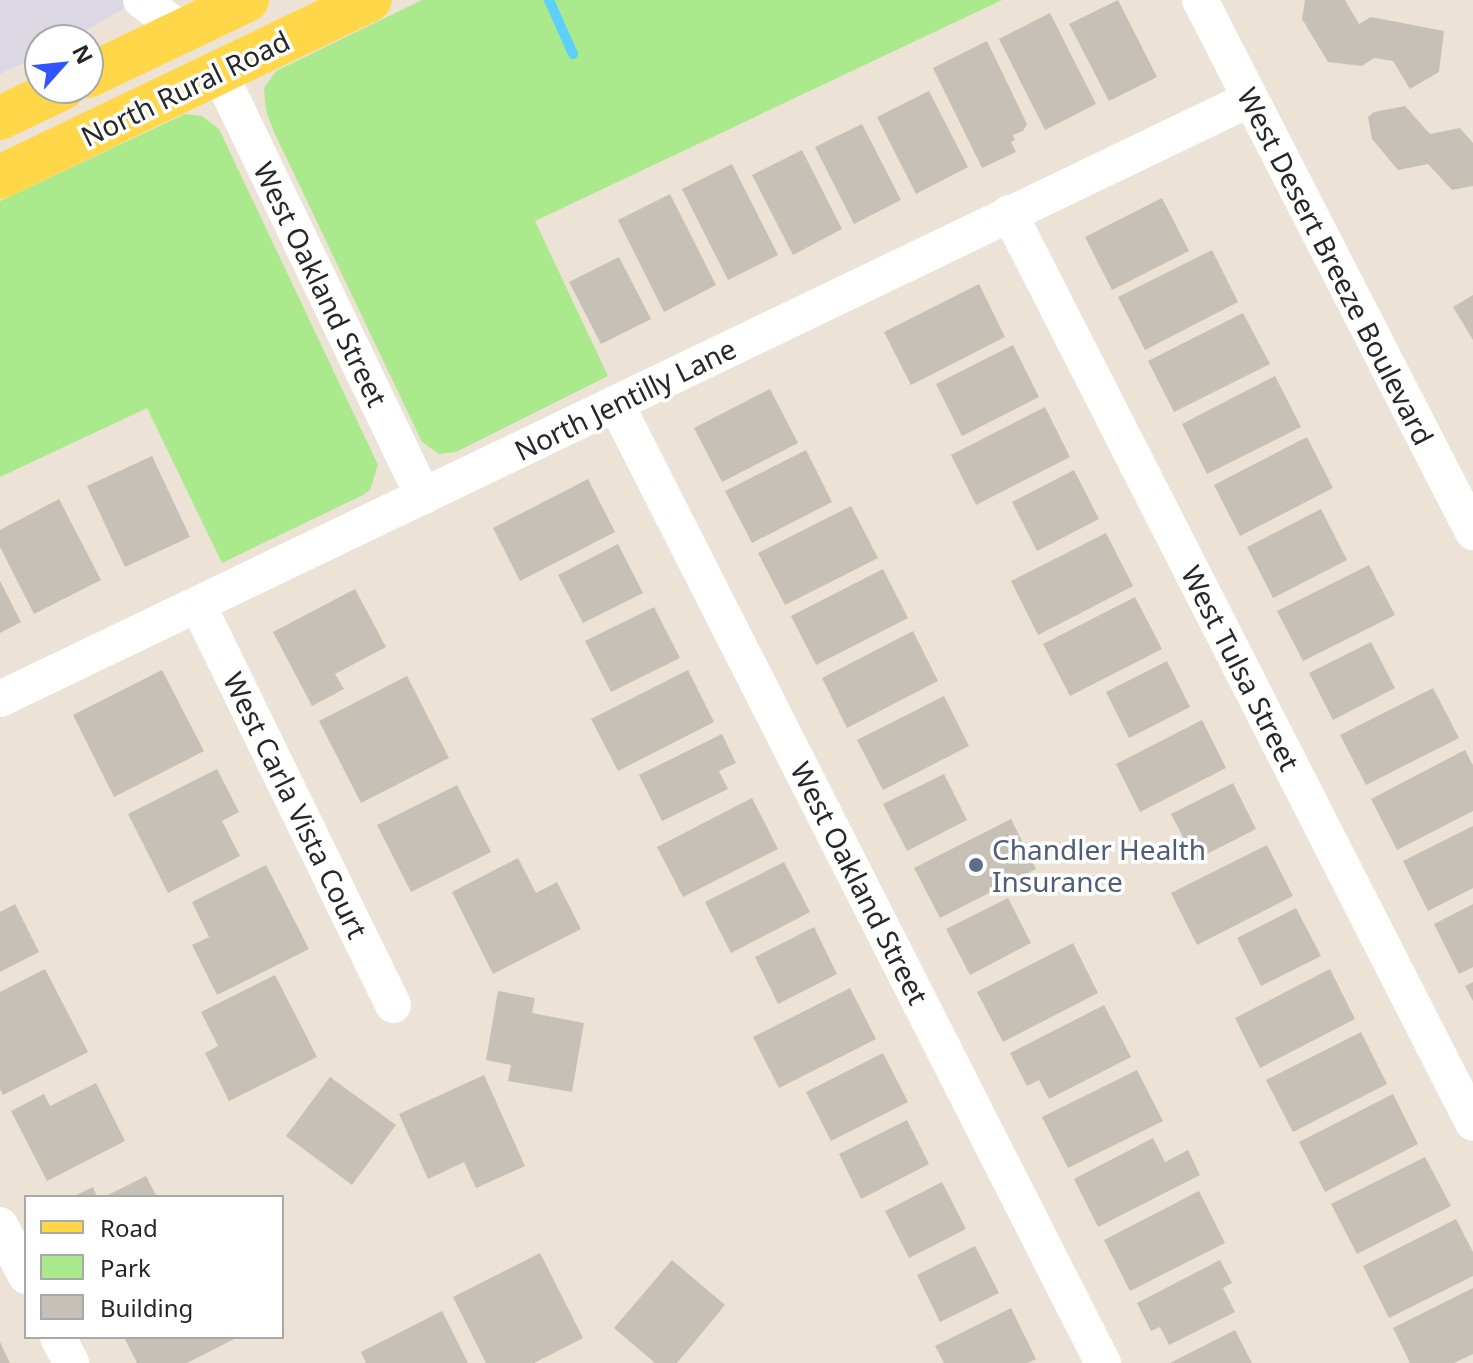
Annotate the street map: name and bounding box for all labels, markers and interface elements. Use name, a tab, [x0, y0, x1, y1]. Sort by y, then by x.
street label: North Rural Road	[75, 23, 295, 153]
north arrow	[24, 24, 104, 104]
street label: West Desert Breeze Boulevard	[1231, 82, 1441, 450]
street label: West Oakland Street	[247, 156, 395, 412]
street label: North Jentilly Lane	[509, 331, 741, 467]
street label: West Tulsa Street	[1175, 560, 1307, 776]
street label: West Carla Vista Court	[217, 667, 375, 943]
street label: West Oakland Street	[784, 756, 936, 1010]
place label: Chandler Health Insurance	[992, 832, 1206, 898]
marker: Chandler Health Insurance	[967, 856, 985, 874]
legend	[24, 1195, 284, 1339]
text: Road	[100, 1211, 158, 1244]
text: Park	[100, 1251, 151, 1284]
text: Building	[100, 1291, 193, 1324]

